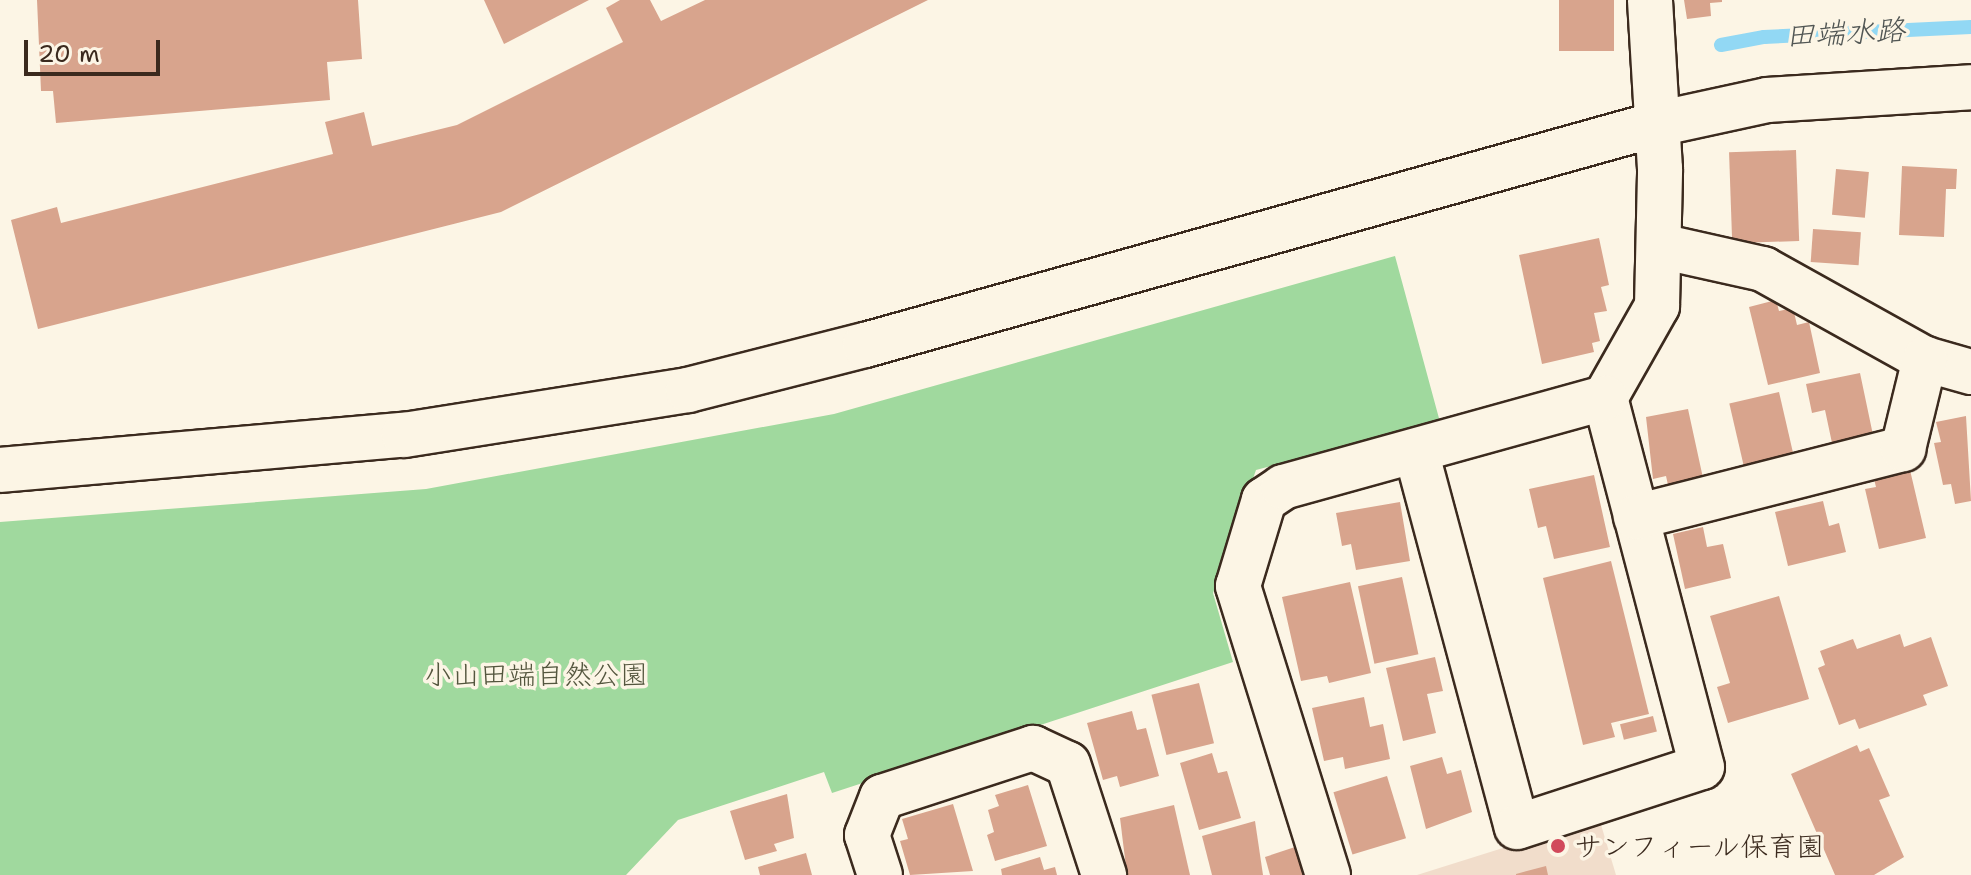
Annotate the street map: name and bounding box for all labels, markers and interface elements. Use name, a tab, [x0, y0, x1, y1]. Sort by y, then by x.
water label: 田端水路	[1784, 12, 1906, 54]
scale bar	[28, 24, 164, 74]
text: 20 m	[38, 38, 100, 70]
park label: 小山田端自然公園	[424, 657, 648, 691]
place label: サンフィール保育園	[1574, 829, 1826, 863]
marker: サンフィール保育園	[1549, 837, 1567, 855]

